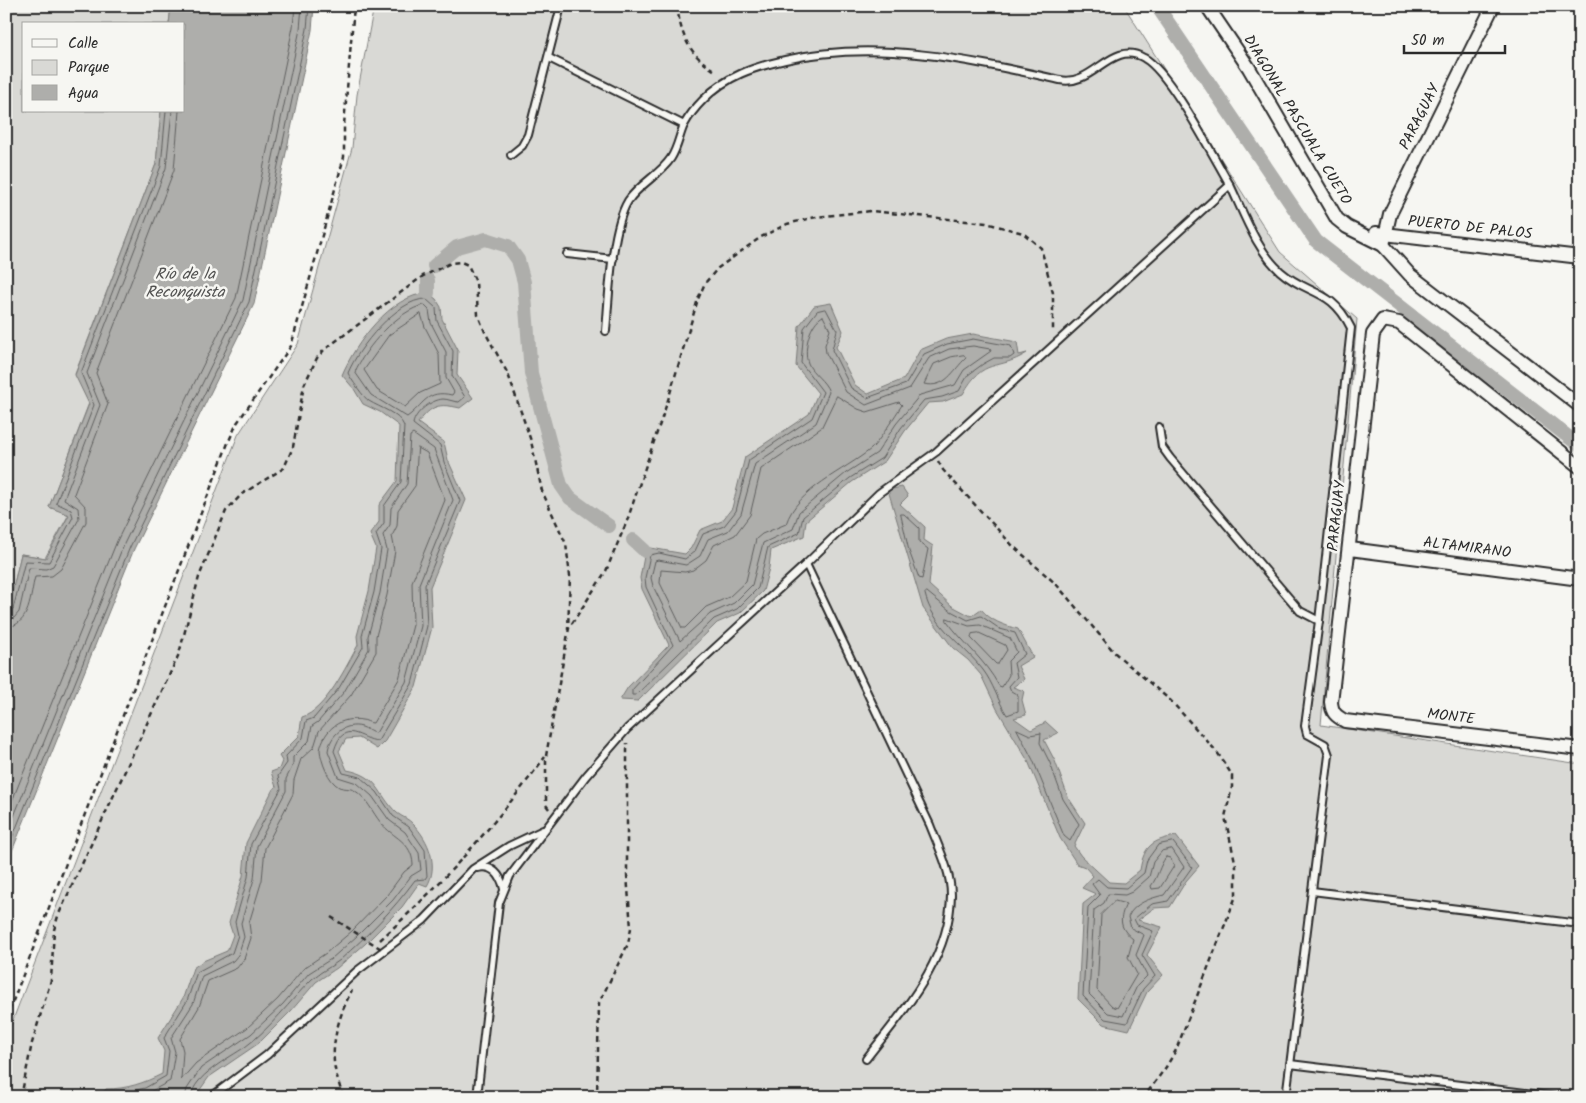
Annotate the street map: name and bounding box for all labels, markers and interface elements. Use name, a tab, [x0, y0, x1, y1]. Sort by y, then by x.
legend	[22, 22, 185, 112]
scale bar	[1404, 22, 1505, 54]
text: 50 m	[1411, 29, 1445, 53]
street label: DIAGONAL PASCUALA CUETO	[1237, 30, 1357, 210]
text: Calle	[68, 32, 98, 56]
text: Parque	[68, 56, 109, 80]
street label: PARAGUAY	[1393, 79, 1447, 154]
text: Agua	[68, 82, 99, 106]
street label: PUERTO DE PALOS	[1407, 210, 1533, 246]
water label: Río de la Reconquista	[145, 262, 226, 305]
street label: PARAGUAY	[1321, 478, 1353, 553]
street label: ALTAMIRANO	[1422, 531, 1512, 565]
street label: MONTE	[1426, 702, 1477, 732]

